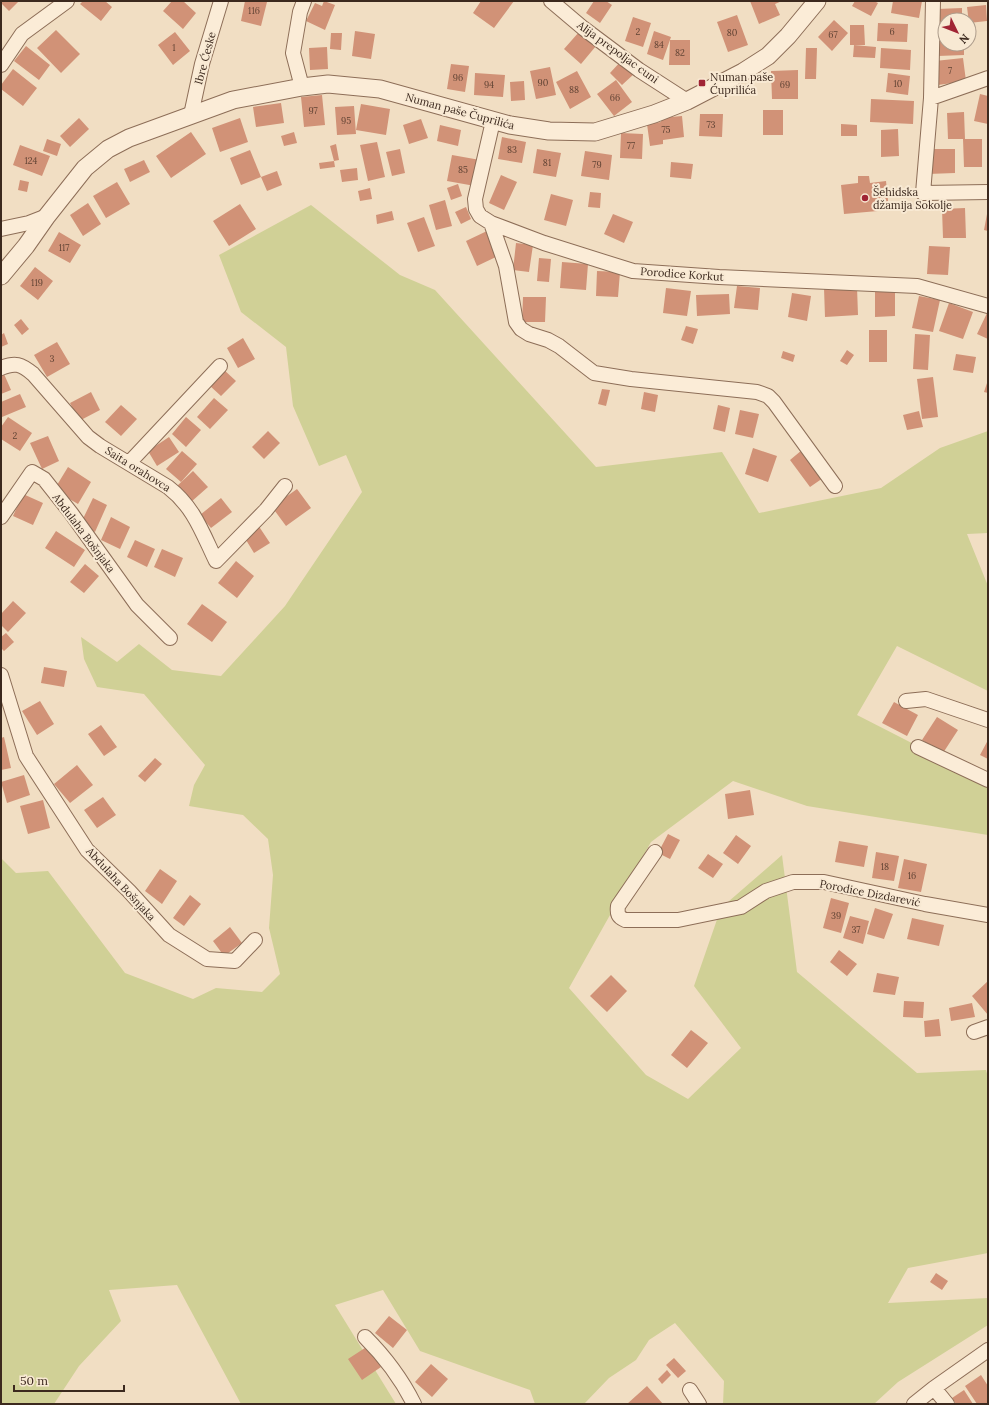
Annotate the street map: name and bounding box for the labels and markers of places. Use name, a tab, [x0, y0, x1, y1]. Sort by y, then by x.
place label: Numan paše Ćuprilića	[710, 70, 773, 97]
marker: Numan paše Ćuprilića	[697, 78, 707, 88]
place label: Šehidska džamija Sokolje	[873, 185, 952, 212]
marker: Šehidska džamija Sokolje	[860, 193, 870, 203]

